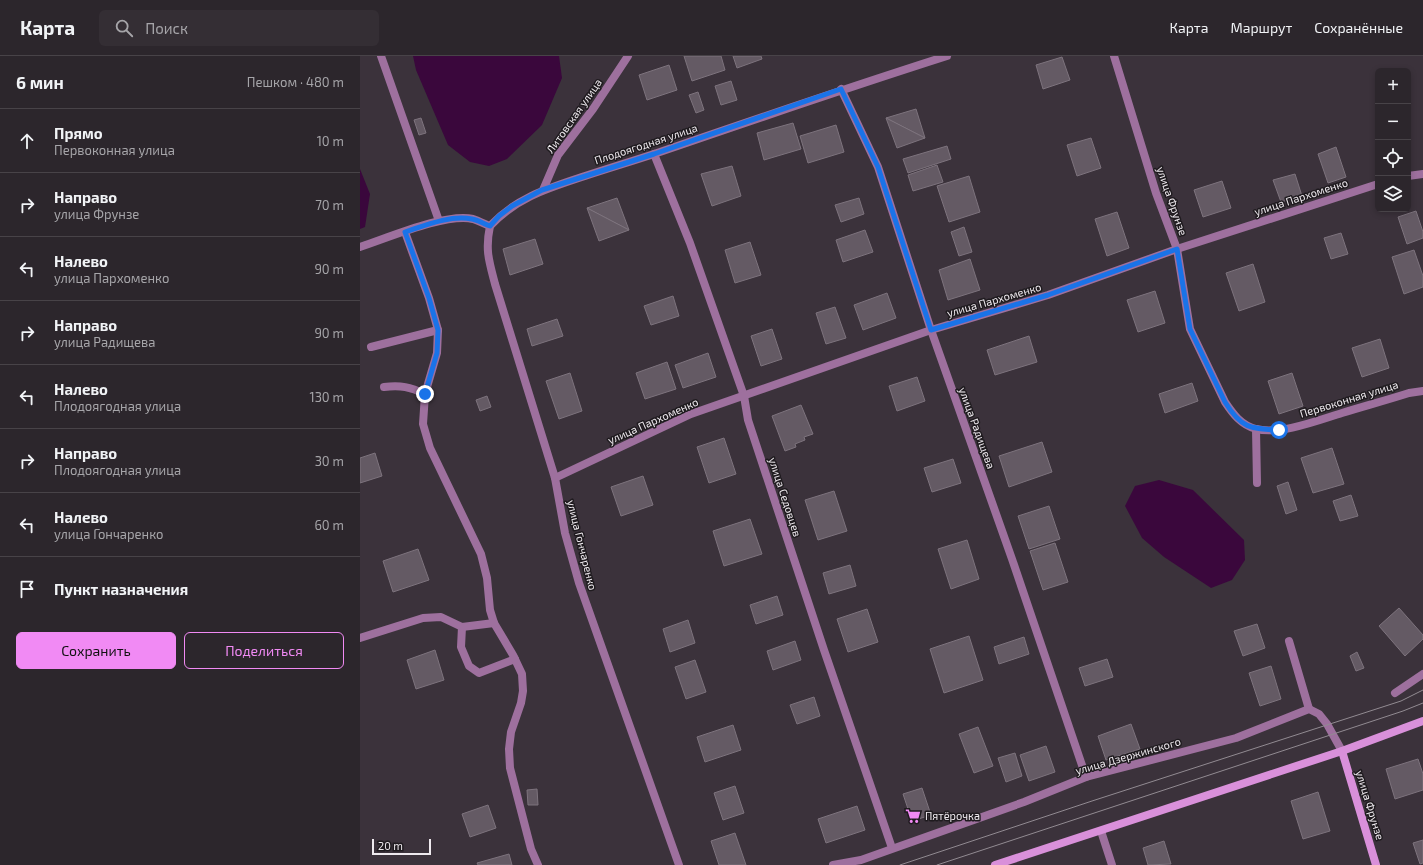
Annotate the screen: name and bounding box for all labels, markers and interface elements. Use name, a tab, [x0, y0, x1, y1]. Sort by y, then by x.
search box	[99, 10, 379, 46]
text: Карта	[20, 16, 75, 39]
icon: search	[113, 17, 135, 39]
text: Поиск	[145, 19, 188, 37]
text: Карта	[1170, 19, 1208, 36]
text: Маршрут	[1230, 19, 1292, 36]
text: Сохранённые	[1314, 19, 1403, 36]
map controls	[1375, 68, 1411, 212]
button: +	[1375, 68, 1411, 104]
text: 6 мин	[16, 72, 64, 92]
text: Пешком · 480 m	[247, 74, 344, 90]
street label: Литовская улица	[543, 76, 605, 156]
button: −	[1375, 104, 1411, 140]
street label: Плодоягодная улица	[593, 121, 699, 167]
text: Прямо	[54, 124, 103, 142]
icon: ahead	[16, 130, 38, 152]
text: 10 m	[317, 133, 344, 149]
button: locate	[1375, 140, 1411, 176]
text: Первоконная улица	[54, 142, 175, 158]
street label: улица Фрунзе	[1154, 165, 1190, 237]
street label: улица Пархоменко	[1252, 175, 1350, 219]
button: layers	[1375, 176, 1411, 212]
text: Направо	[54, 188, 117, 206]
icon: right	[16, 194, 38, 216]
text: 70 m	[315, 197, 344, 213]
text: улица Фрунзе	[54, 206, 139, 222]
text: Налево	[54, 252, 108, 270]
icon: left	[16, 258, 38, 280]
text: 90 m	[314, 261, 344, 277]
text: улица Пархоменко	[54, 270, 169, 286]
street label: улица Пархоменко	[945, 280, 1043, 320]
text: Направо	[54, 316, 117, 334]
icon: right	[16, 322, 38, 344]
text: 90 m	[314, 325, 344, 341]
text: улица Радищева	[54, 334, 155, 350]
street label: Первоконная улица	[1298, 377, 1400, 421]
text: Налево	[54, 380, 108, 398]
route end	[416, 385, 434, 403]
street label: улица Радищева	[956, 385, 998, 471]
icon: left	[16, 386, 38, 408]
text: 130 m	[309, 389, 344, 405]
street label: улица Пархоменко	[606, 395, 700, 447]
text: Плодоягодная улица	[54, 398, 181, 414]
route start	[1270, 421, 1288, 439]
text: Направо	[54, 444, 117, 462]
icon: right	[16, 450, 38, 472]
text: 30 m	[315, 453, 344, 469]
street label: улица Седовцев	[766, 456, 804, 538]
text: Плодоягодная улица	[54, 462, 181, 478]
street label: улица Гончаренко	[564, 498, 600, 592]
text: Налево	[54, 508, 108, 526]
icon: left	[16, 514, 38, 536]
text: 60 m	[314, 517, 344, 533]
text: улица Гончаренко	[54, 526, 164, 542]
icon: arrive	[16, 578, 38, 600]
text: Пункт назначения	[54, 580, 188, 598]
button: Сохранить	[16, 632, 176, 669]
button: Поделиться	[184, 632, 344, 669]
street label: улица Дзержинского	[1074, 734, 1182, 778]
street label: улица Фрунзе	[1353, 768, 1387, 842]
supermarket icon: Пятёрочка	[904, 807, 922, 825]
place label: Пятёрочка	[925, 809, 980, 822]
scale bar	[372, 837, 431, 856]
text: 20 m	[378, 839, 403, 852]

